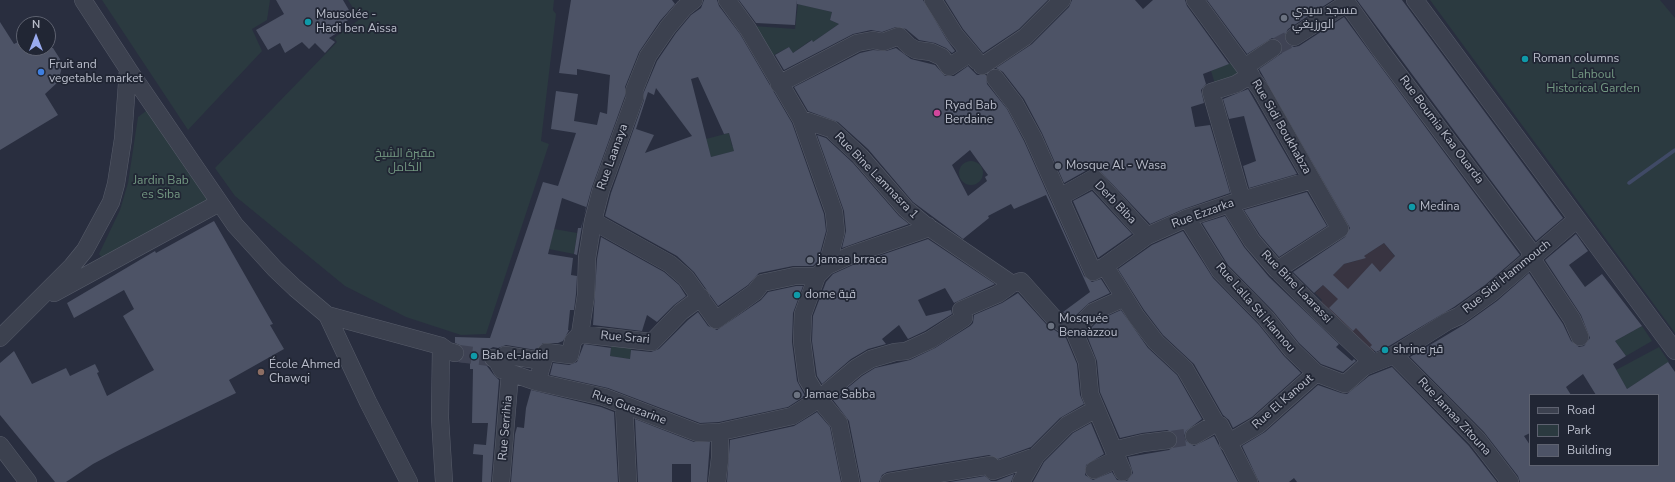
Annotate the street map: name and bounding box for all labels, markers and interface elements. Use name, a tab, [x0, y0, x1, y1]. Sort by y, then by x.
place label: مسجد سيدي الورزيغي	[1292, 4, 1357, 32]
place label: Mausolée - Hadi ben Aissa	[316, 8, 397, 36]
marker: مسجد سيدي الورزيغي	[1279, 13, 1289, 23]
north arrow	[16, 16, 56, 56]
text: N	[32, 17, 40, 32]
marker: Mausolée - Hadi ben Aissa	[303, 17, 313, 27]
place label: Roman columns	[1533, 52, 1619, 66]
marker: Roman columns	[1520, 54, 1530, 64]
place label: Fruit and vegetable market	[49, 58, 143, 86]
marker: Fruit and vegetable market	[36, 67, 46, 77]
park label: Lahboul Historical Garden	[1546, 68, 1640, 96]
street label: Rue Boumia Kaa Ouarda	[1396, 73, 1486, 187]
street label: Rue Sidi Boukhabza	[1248, 77, 1314, 177]
place label: Ryad Bab Berdaine	[945, 99, 997, 127]
marker: Ryad Bab Berdaine	[932, 108, 942, 118]
street label: Rue Laanaya	[594, 122, 632, 192]
street label: Rue Bine Lamnasra 1	[831, 130, 921, 222]
park label: مقبرة الشيخ الكامل	[375, 147, 435, 175]
place label: Mosque Al - Wasa	[1066, 159, 1166, 173]
marker: Mosque Al - Wasa	[1053, 161, 1063, 171]
park label: Jardin Bab es Siba	[133, 174, 189, 202]
street label: Derb Biba	[1091, 179, 1139, 227]
street label: Rue Ezzarka	[1170, 196, 1236, 232]
place label: Medina	[1420, 200, 1460, 214]
marker: Medina	[1407, 202, 1417, 212]
street label: Rue Sidi Hammouch	[1460, 237, 1554, 317]
street label: Rue Bine Laarassi	[1258, 248, 1334, 326]
place label: jamaa brraca	[818, 253, 887, 267]
marker: jamaa brraca	[805, 255, 815, 265]
street label: Rue Lalla Sti Hannou	[1212, 260, 1298, 356]
place label: dome قبة	[805, 288, 856, 302]
marker: dome قبة	[792, 290, 802, 300]
place label: Mosquée Benaàzzou	[1059, 312, 1117, 340]
marker: Mosquée Benaàzzou	[1046, 321, 1056, 331]
street label: Rue Srari	[600, 329, 650, 347]
place label: shrine قبر	[1393, 343, 1443, 357]
marker: shrine قبر	[1380, 345, 1390, 355]
place label: Bab el-Jadid	[482, 349, 548, 363]
marker: Bab el-Jadid	[469, 351, 479, 361]
place label: École Ahmed Chawqi	[269, 358, 340, 386]
marker: École Ahmed Chawqi	[256, 367, 266, 377]
street label: Rue El Kanout	[1250, 372, 1316, 432]
street label: Rue Jamaa Zitouna	[1414, 375, 1494, 459]
street label: Rue Guezarine	[590, 388, 668, 428]
place label: Jamae Sabba	[805, 388, 875, 402]
marker: Jamae Sabba	[792, 390, 802, 400]
legend	[1529, 394, 1659, 466]
street label: Rue Serrihia	[496, 395, 516, 461]
text: Road	[1567, 402, 1595, 418]
text: Park	[1567, 422, 1591, 438]
text: Building	[1567, 442, 1612, 458]

